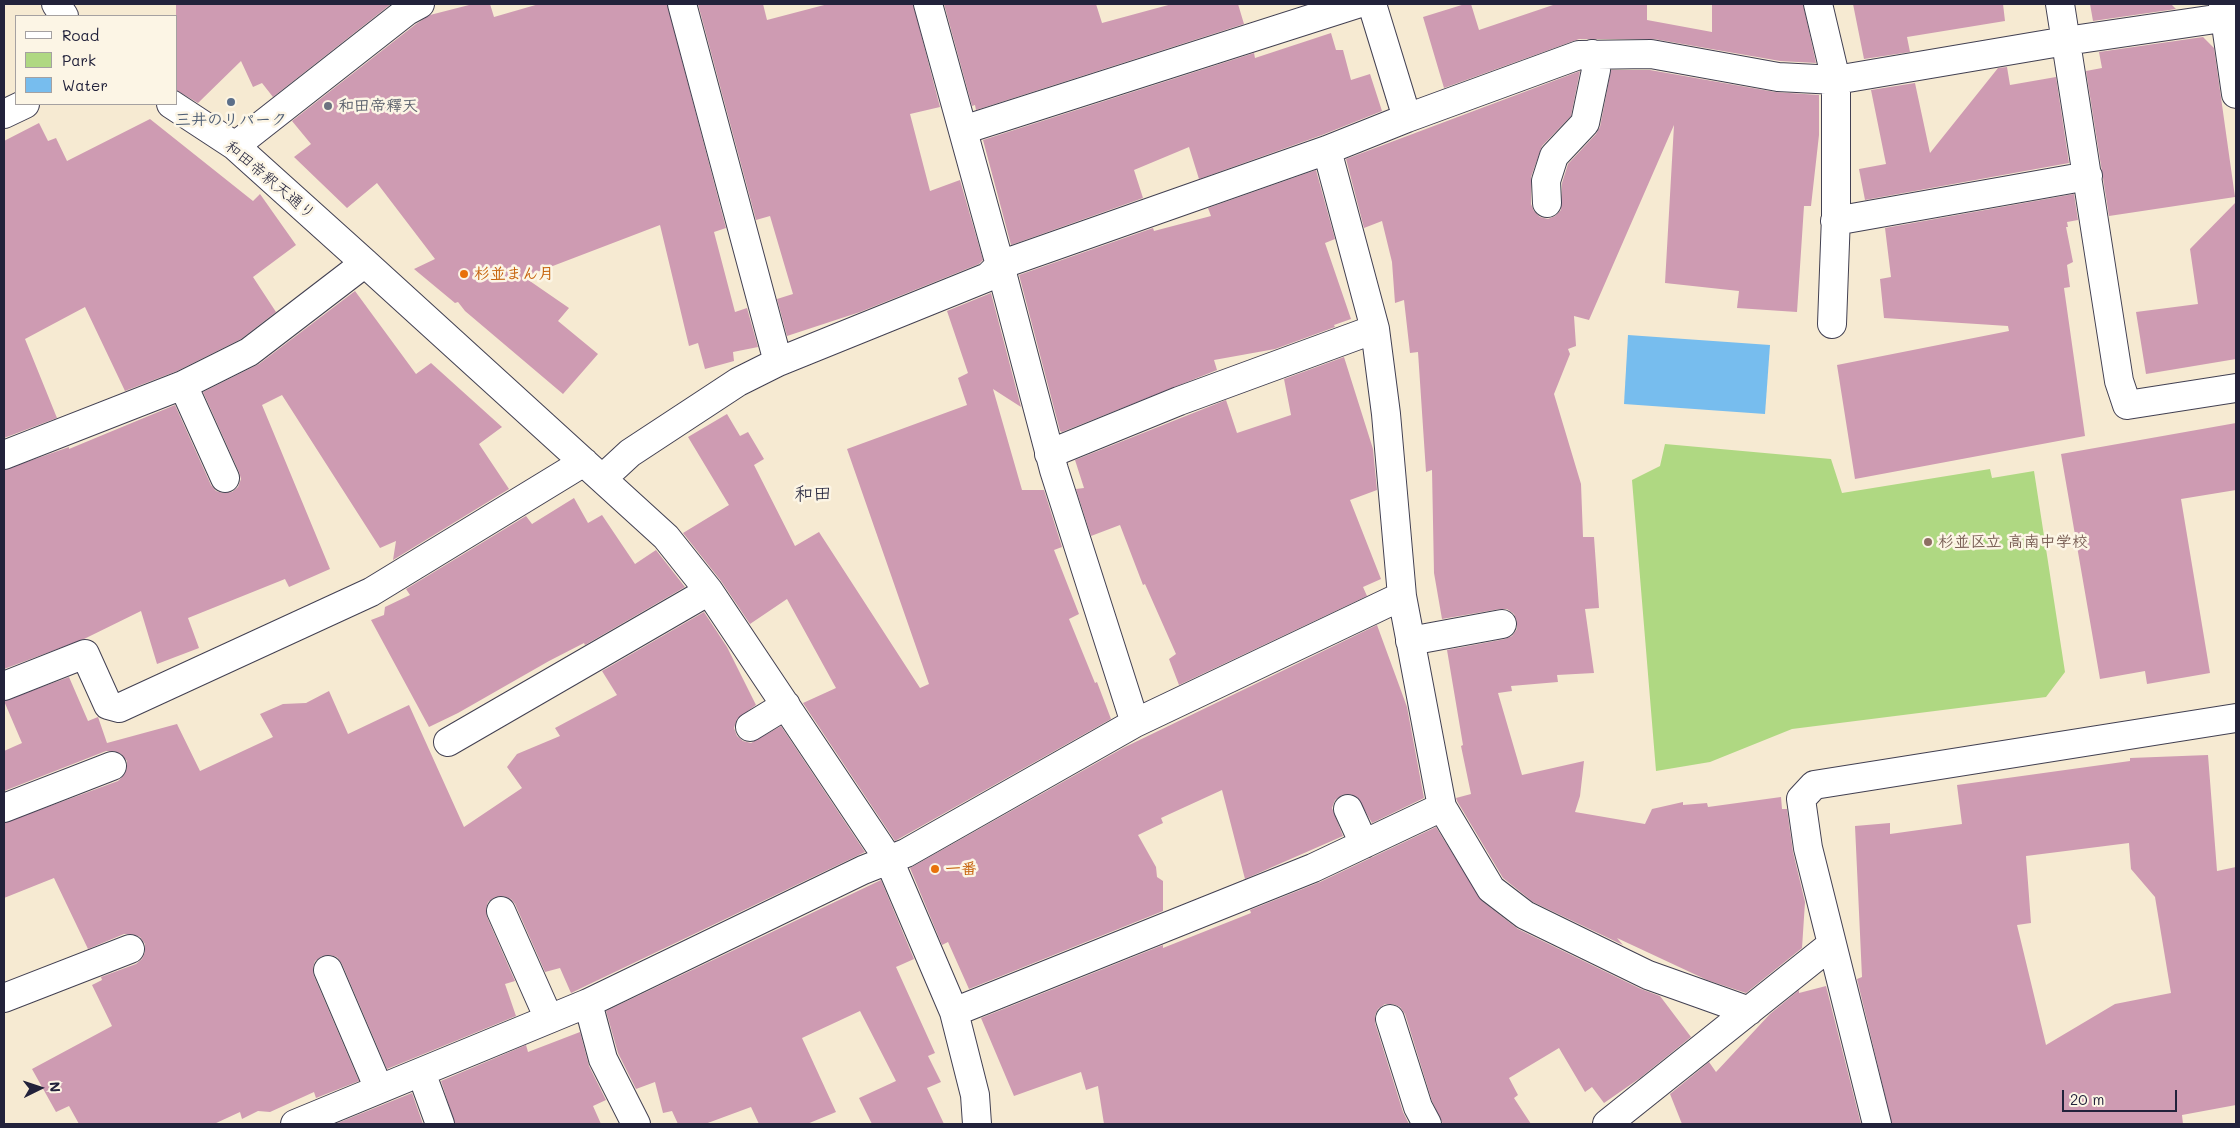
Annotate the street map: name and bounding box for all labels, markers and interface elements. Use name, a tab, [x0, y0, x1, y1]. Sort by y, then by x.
legend	[15, 15, 178, 105]
text: Road	[62, 25, 99, 45]
text: Park	[62, 50, 96, 70]
text: Water	[62, 75, 108, 95]
marker: 三井のリパーク	[225, 96, 237, 108]
place label: 和田帝釋天	[338, 96, 418, 116]
marker: 和田帝釋天	[322, 100, 334, 112]
place label: 三井のリパーク	[175, 110, 287, 130]
street label: 和田帝釈天通り	[221, 137, 319, 223]
place label: 杉並まん月	[474, 264, 554, 284]
marker: 杉並まん月	[458, 268, 470, 280]
district label: 和田	[794, 483, 832, 505]
place label: 杉並区立 高南中学校	[1938, 532, 2088, 552]
marker: 杉並区立 高南中学校	[1922, 536, 1934, 548]
place label: 一番	[945, 859, 977, 879]
marker: 一番	[929, 863, 941, 875]
north arrow	[15, 1063, 65, 1113]
scale bar	[2065, 1080, 2180, 1112]
text: N	[46, 1081, 65, 1093]
text: 20 m	[2070, 1089, 2104, 1109]

